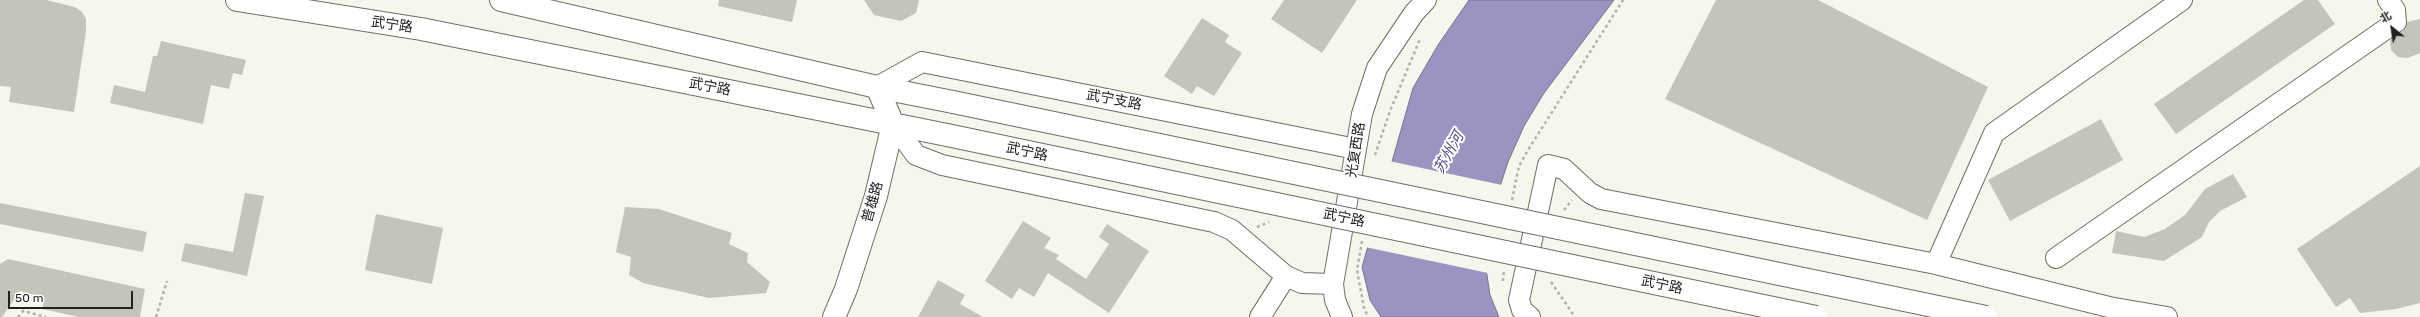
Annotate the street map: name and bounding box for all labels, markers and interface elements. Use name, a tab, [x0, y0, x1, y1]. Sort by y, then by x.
north arrow	[2372, 8, 2412, 48]
text: 北	[2378, 9, 2394, 26]
street label: 武宁路	[370, 14, 414, 36]
street label: 武宁路	[688, 75, 732, 99]
street label: 武宁支路	[1085, 86, 1143, 114]
street label: 光复西路	[1343, 121, 1369, 179]
water label: 苏州河	[1430, 129, 1468, 177]
street label: 武宁路	[1005, 139, 1049, 165]
street label: 普雄路	[859, 179, 887, 225]
street label: 武宁路	[1322, 205, 1366, 231]
street label: 武宁路	[1640, 272, 1684, 298]
scale bar	[10, 283, 135, 309]
text: 50 m	[15, 291, 43, 305]

